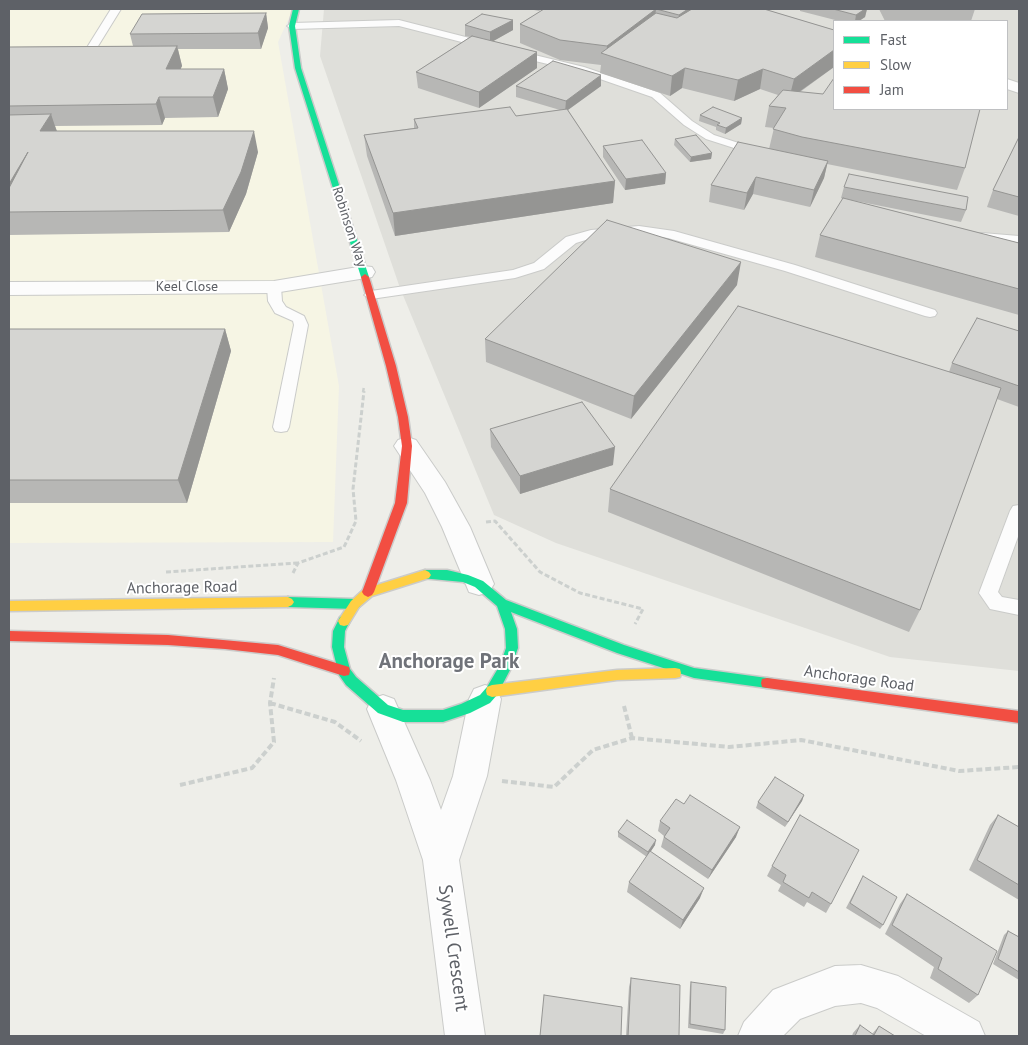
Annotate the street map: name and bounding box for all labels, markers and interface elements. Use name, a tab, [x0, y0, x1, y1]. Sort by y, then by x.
legend	[833, 20, 1008, 110]
text: Fast	[880, 30, 907, 49]
text: Slow	[880, 55, 911, 74]
text: Jam	[880, 80, 904, 99]
street label: Robinson Way	[328, 185, 370, 269]
street label: Keel Close	[156, 279, 218, 295]
street label: Anchorage Road	[126, 577, 238, 599]
district label: Anchorage Park	[379, 649, 519, 675]
street label: Anchorage Road	[803, 662, 915, 696]
street label: Sywell Crescent	[433, 883, 473, 1013]

